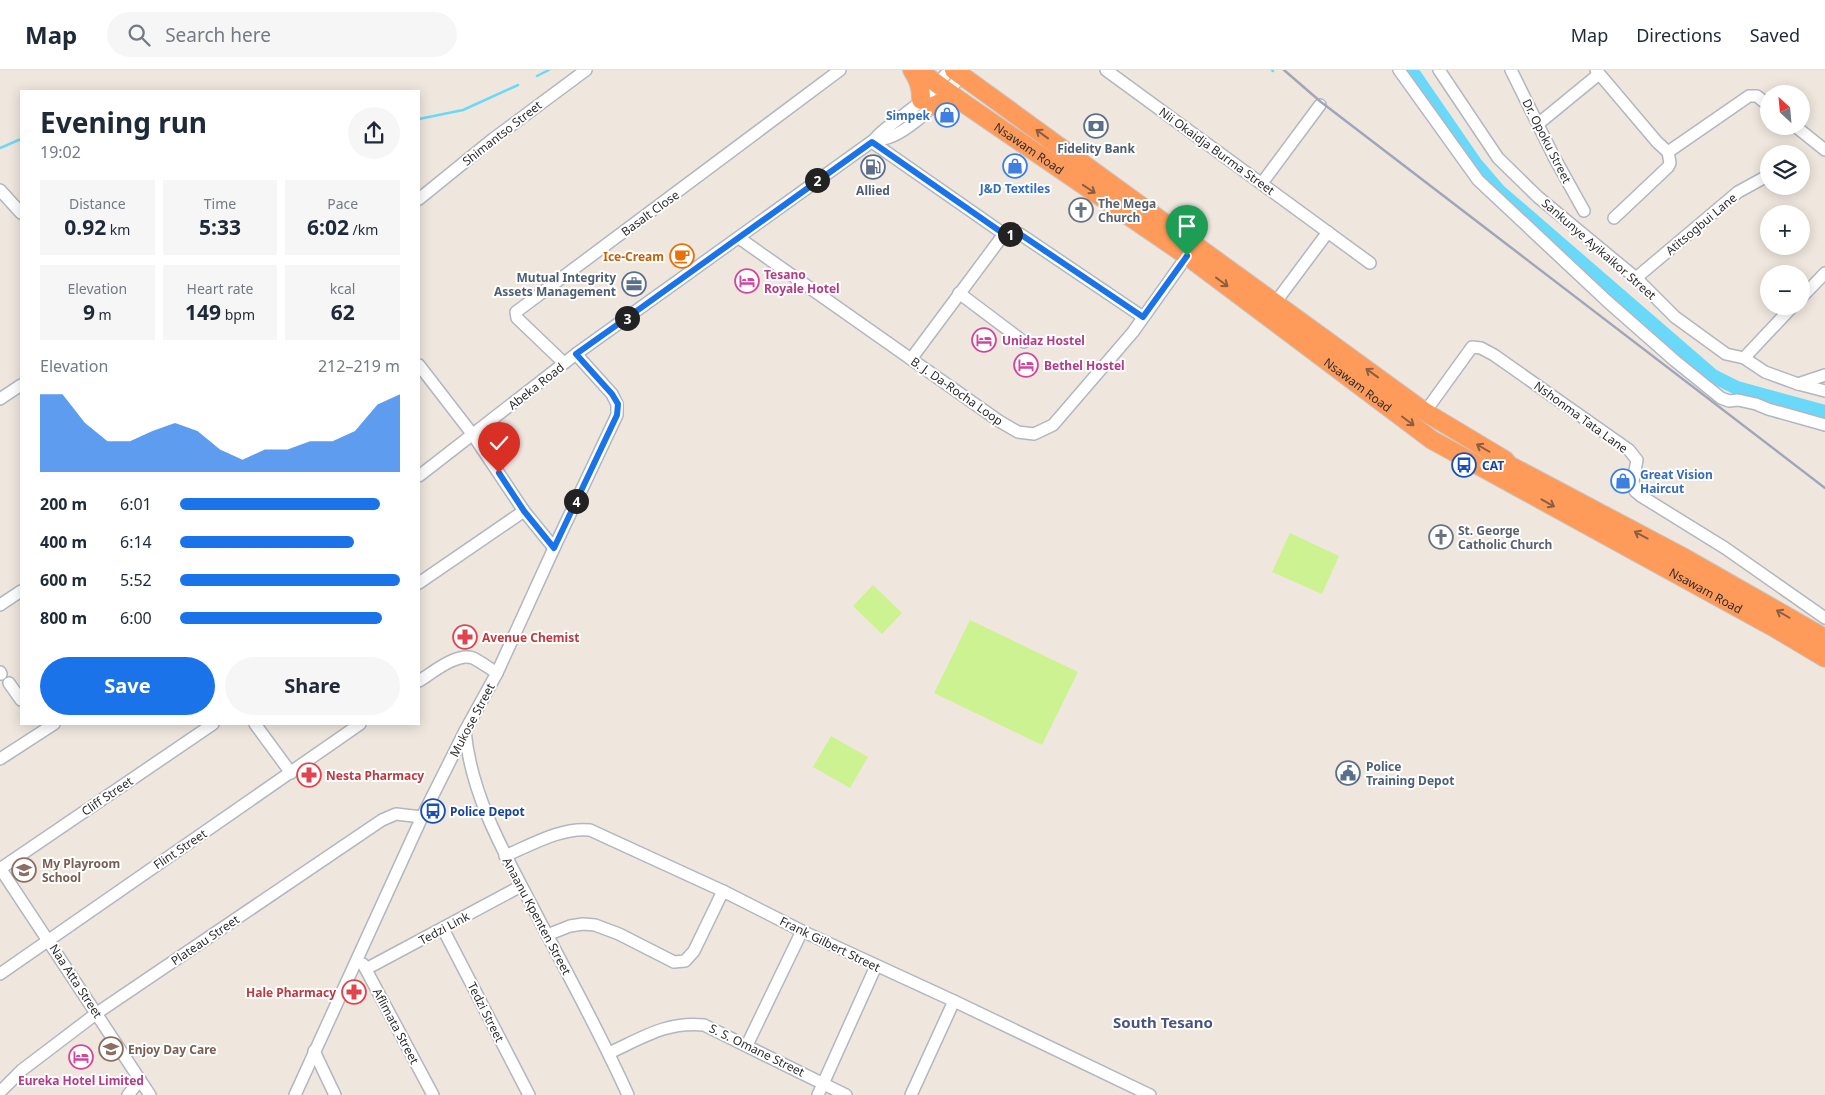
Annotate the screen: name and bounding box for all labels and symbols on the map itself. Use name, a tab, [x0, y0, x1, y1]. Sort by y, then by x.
north arrow	[1760, 85, 1810, 135]
street label: Shimantso Street	[459, 96, 546, 169]
street label: Dr. Opoku Street	[1518, 96, 1576, 187]
shop icon: Simpek	[934, 102, 960, 128]
street label: Nii Okaidja Burma Street	[1156, 103, 1279, 199]
place label: Simpek	[886, 107, 931, 124]
bank icon: Fidelity Bank	[1083, 113, 1109, 139]
street label: Nsawam Road	[991, 118, 1068, 178]
one-way arrow	[1035, 129, 1049, 139]
place label: Fidelity Bank	[1057, 140, 1135, 157]
shop icon: J&D Textiles	[1002, 153, 1028, 179]
fuel station icon: Allied	[860, 154, 886, 180]
pin: 2	[804, 168, 830, 192]
place label: J&D Textiles	[979, 180, 1050, 197]
place label: Allied	[856, 182, 890, 199]
one-way arrow	[1081, 184, 1095, 194]
street label: Basalt Close	[617, 186, 683, 240]
street label: Atitsogbui Lane	[1662, 189, 1740, 259]
place label: The Mega Church	[1098, 195, 1156, 226]
street label: Sankunye Ayikaikor Street	[1538, 195, 1660, 304]
church icon: The Mega Church	[1068, 197, 1094, 223]
pin	[1166, 205, 1208, 256]
pin: 1	[998, 222, 1022, 246]
cafe icon: Ice-Cream	[669, 243, 695, 269]
place label: Ice-Cream	[603, 248, 664, 265]
place label: Tesano Royale Hotel	[764, 266, 840, 297]
hotel icon: Tesano Royale Hotel	[734, 268, 760, 294]
place label: Mutual Integrity Assets Management	[494, 269, 616, 300]
office icon: Mutual Integrity Assets Management	[621, 271, 647, 297]
one-way arrow	[1215, 277, 1228, 288]
pin: 3	[614, 306, 640, 330]
hotel icon: Unidaz Hostel	[971, 327, 997, 353]
place label: Unidaz Hostel	[1002, 332, 1085, 349]
hotel icon: Bethel Hostel	[1013, 352, 1039, 378]
street label: B. J. Da-Rocha Loop	[908, 353, 1006, 429]
street label: Nsawam Road	[1321, 353, 1396, 416]
place label: Bethel Hostel	[1044, 357, 1125, 374]
street label: Abeka Road	[504, 359, 568, 413]
one-way arrow	[1365, 368, 1379, 378]
street label: Nshonma Tata Lane	[1531, 377, 1631, 457]
one-way arrow	[1401, 416, 1414, 427]
pin	[478, 422, 520, 473]
one-way arrow	[1477, 442, 1491, 452]
bus stop icon: CAT	[1451, 452, 1477, 478]
place label: CAT	[1482, 457, 1504, 474]
place label: Great Vision Haircut	[1640, 466, 1713, 497]
shop icon: Great Vision Haircut	[1610, 468, 1636, 494]
pin: 4	[564, 488, 588, 514]
one-way arrow	[1540, 499, 1554, 509]
place label: St. George Catholic Church	[1458, 522, 1552, 553]
church icon: St. George Catholic Church	[1428, 524, 1454, 550]
one-way arrow	[1634, 529, 1649, 539]
street label: Nsawam Road	[1666, 563, 1746, 617]
one-way arrow	[1776, 608, 1790, 618]
pharmacy icon: Avenue Chemist	[452, 624, 478, 650]
place label: Avenue Chemist	[482, 629, 579, 646]
street label: Mukose Street	[445, 680, 499, 760]
place label: Police Training Depot	[1366, 758, 1454, 789]
public building icon: Police Training Depot	[1335, 760, 1361, 786]
pharmacy icon: Nesta Pharmacy	[296, 762, 322, 788]
place label: Nesta Pharmacy	[326, 767, 424, 784]
street label: Cliff Street	[78, 772, 137, 819]
bus stop icon: Police Depot	[420, 798, 446, 824]
place label: Police Depot	[450, 803, 525, 820]
street label: Flint Street	[150, 825, 211, 873]
street label: Anaanu Kpenten Street	[499, 854, 575, 978]
place label: My Playroom School	[42, 855, 120, 886]
school or university icon: My Playroom School	[11, 857, 37, 883]
street label: Tedzi Link	[416, 907, 473, 948]
street label: Plateau Street	[168, 911, 243, 969]
street label: Frank Gilbert Street	[777, 912, 884, 976]
street label: Naa Atta Street	[46, 941, 107, 1022]
pharmacy icon: Hale Pharmacy	[341, 979, 367, 1005]
street label: Tedzi Street	[464, 979, 509, 1046]
place label: Hale Pharmacy	[246, 984, 336, 1001]
street label: Aflimata Street	[369, 985, 423, 1067]
district label: South Tesano	[1113, 1012, 1213, 1032]
street label: S. S. Omane Street	[707, 1020, 808, 1081]
school or university icon: Enjoy Day Care	[98, 1036, 124, 1062]
place label: Enjoy Day Care	[128, 1041, 216, 1058]
hotel icon: Eureka Hotel Limited	[68, 1044, 94, 1070]
place label: Eureka Hotel Limited	[18, 1072, 144, 1089]

